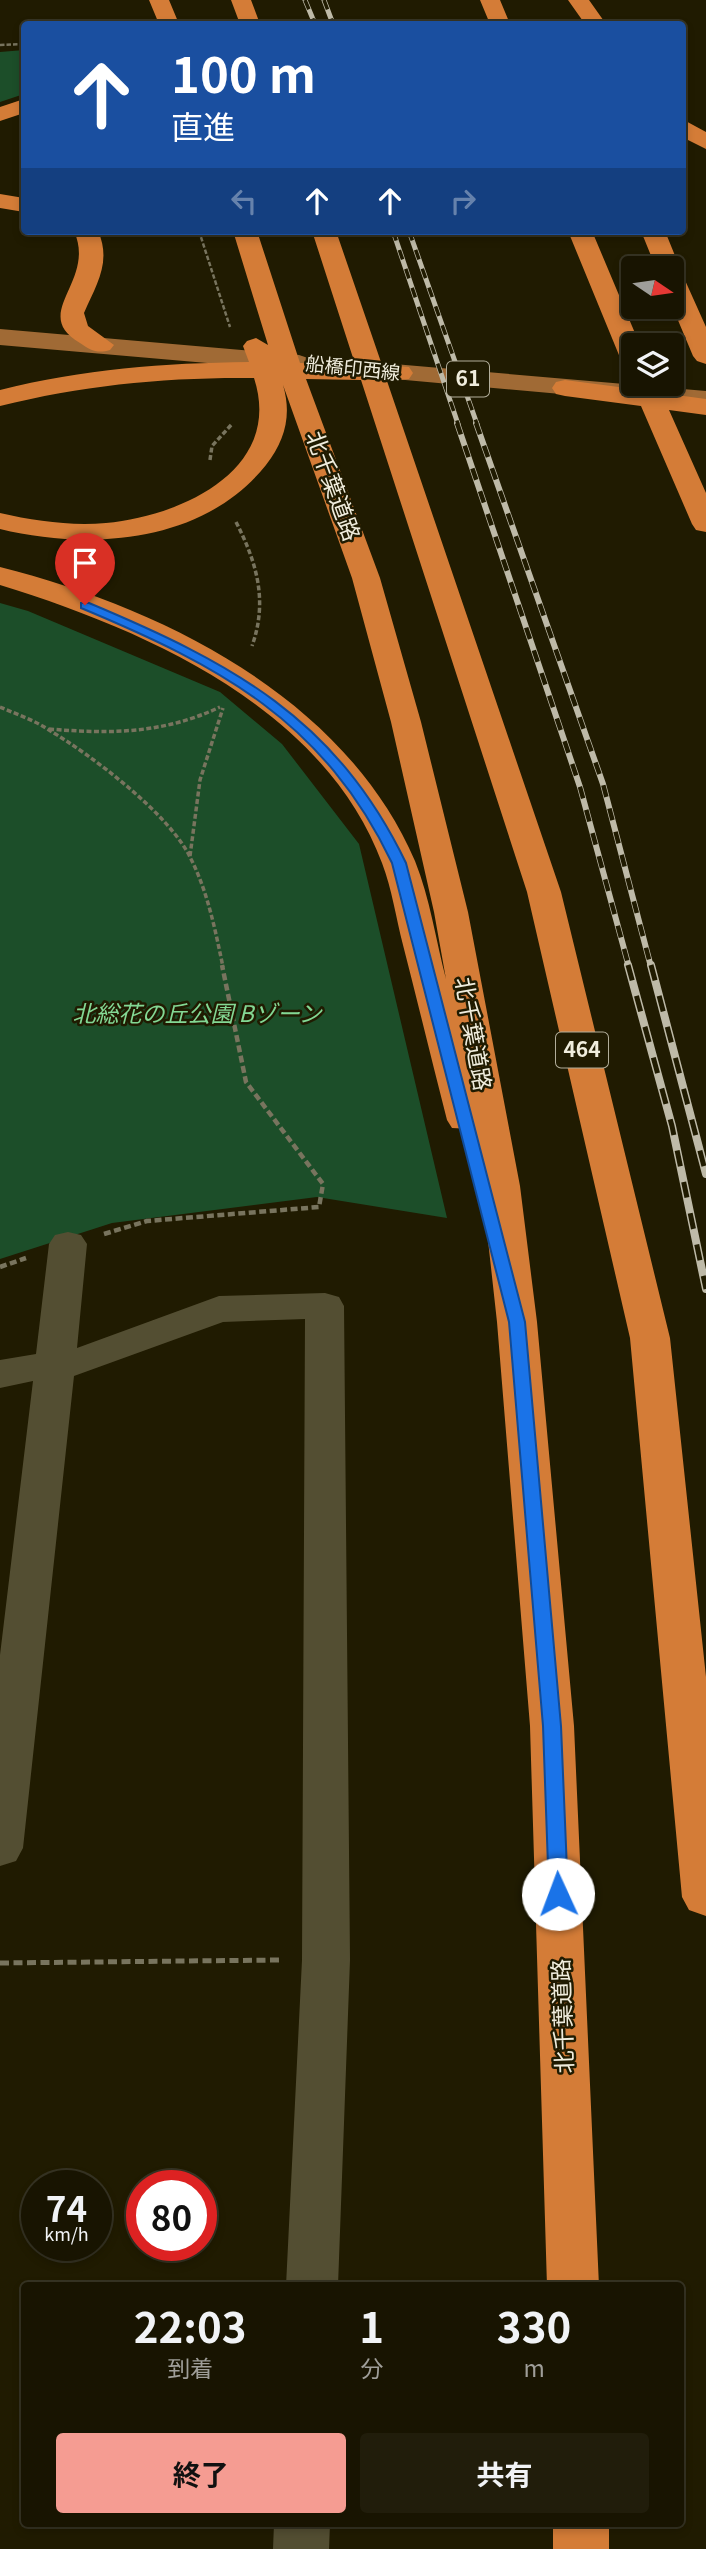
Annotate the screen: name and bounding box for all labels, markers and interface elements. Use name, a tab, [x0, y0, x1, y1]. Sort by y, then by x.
text: 100 m	[171, 36, 316, 107]
icon: ahead	[56, 49, 147, 140]
text: 直進	[171, 102, 235, 148]
icon: left	[225, 182, 263, 220]
icon: ahead	[298, 182, 336, 220]
icon: ahead	[371, 182, 409, 220]
icon: right	[444, 182, 482, 220]
north arrow	[621, 256, 684, 318]
map controls	[621, 256, 684, 396]
button: layers	[621, 333, 684, 396]
street label: 船橋印西線	[304, 348, 402, 385]
road number: 61	[447, 362, 489, 396]
street label: 北千葉道路	[299, 425, 371, 545]
pin	[55, 533, 115, 605]
icon: arrive	[66, 544, 104, 582]
street label: 北千葉道路	[448, 974, 502, 1093]
park label: 北総花の丘公園 Bゾーン	[72, 995, 324, 1029]
road number: 464	[556, 1032, 608, 1068]
position arrow	[521, 1857, 595, 1931]
street label: 北千葉道路	[542, 1958, 580, 2074]
speed limit sign: 80	[126, 2170, 217, 2261]
text: 74	[46, 2181, 87, 2232]
text: km/h	[44, 2220, 89, 2246]
text: 22:03	[134, 2294, 247, 2355]
text: 1	[359, 2294, 384, 2355]
text: 330	[497, 2294, 571, 2355]
text: 到着	[167, 2350, 213, 2384]
text: 分	[360, 2350, 383, 2384]
text: m	[523, 2350, 545, 2384]
button: 終了	[56, 2433, 346, 2513]
button: 共有	[360, 2433, 649, 2513]

